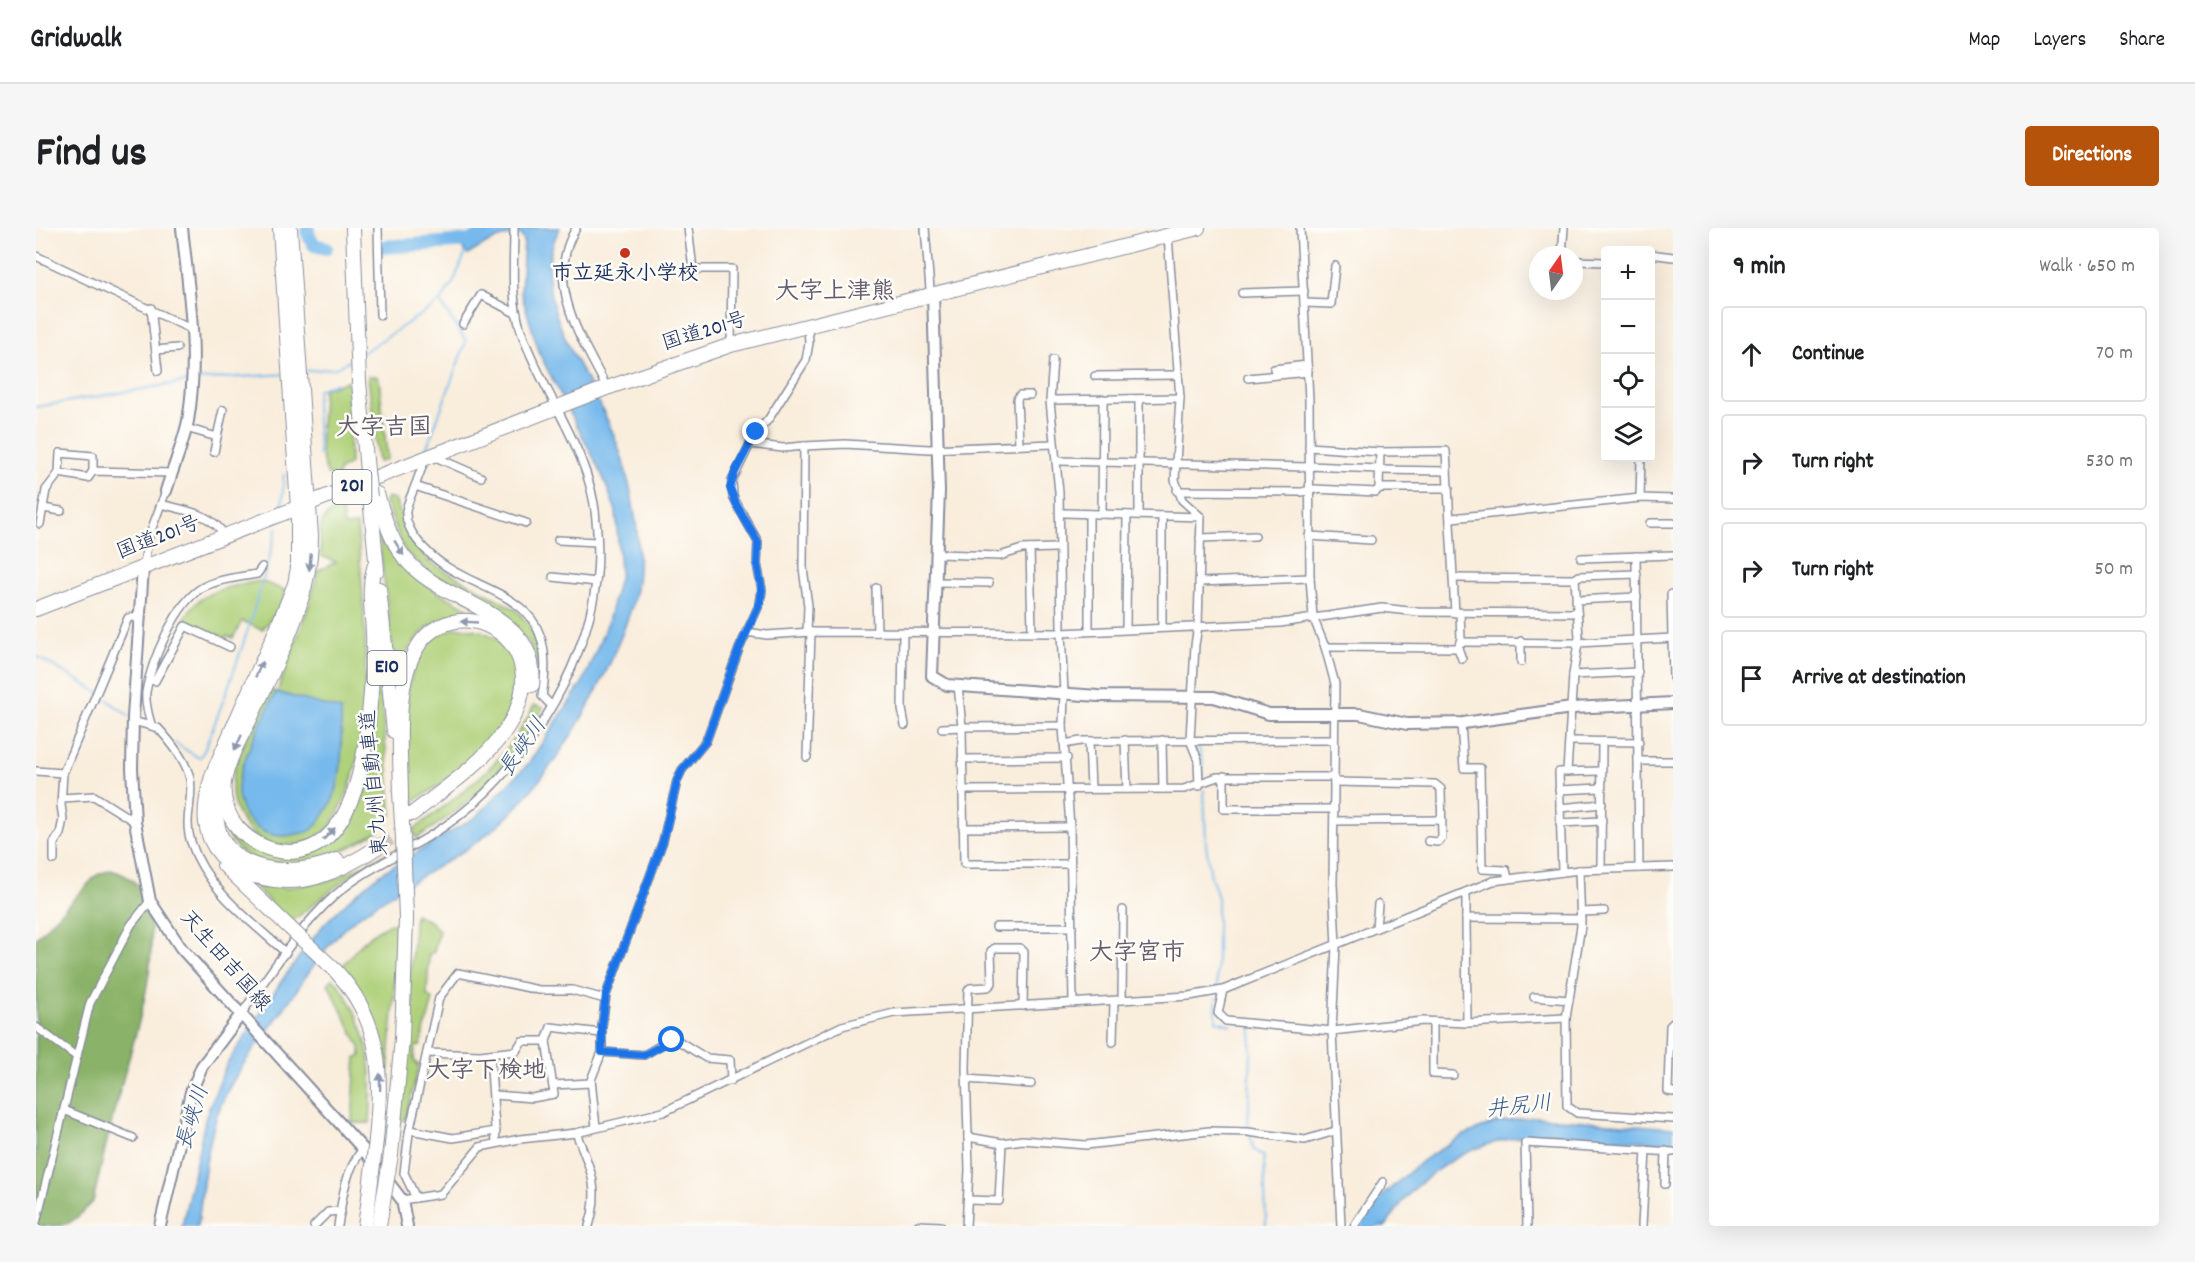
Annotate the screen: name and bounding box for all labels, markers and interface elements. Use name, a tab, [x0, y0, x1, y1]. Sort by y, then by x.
text: Gridwalk	[30, 21, 122, 61]
text: Map	[1969, 26, 2000, 56]
text: Layers	[2033, 26, 2086, 56]
text: Share	[2119, 26, 2165, 56]
text: Find us	[36, 126, 147, 186]
button: Directions	[2025, 126, 2159, 186]
marker: 市立延永小学校	[618, 246, 632, 260]
north arrow	[1529, 246, 1583, 300]
map controls	[1601, 246, 1655, 462]
button: +	[1601, 246, 1655, 300]
text: 9 min	[1733, 249, 1786, 286]
text: Walk · 650 m	[2039, 253, 2135, 281]
place label: 市立延永小学校	[552, 260, 699, 290]
district label: 大字上津熊	[775, 276, 895, 310]
button: −	[1601, 300, 1655, 354]
street label: 国道201号	[658, 306, 752, 360]
icon: ahead	[1735, 338, 1768, 371]
text: Continue	[1792, 339, 1864, 370]
text: 70 m	[2096, 340, 2133, 368]
button: locate	[1601, 354, 1655, 408]
button: layers	[1601, 408, 1655, 462]
district label: 大字吉国	[336, 412, 432, 446]
route end	[742, 418, 768, 444]
icon: right	[1735, 446, 1768, 479]
text: Turn right	[1792, 447, 1874, 478]
text: 530 m	[2086, 448, 2133, 476]
road number: 201	[332, 470, 372, 504]
street label: 国道201号	[112, 509, 206, 569]
one-way arrow	[393, 540, 404, 556]
one-way arrow	[305, 553, 315, 572]
icon: right	[1735, 554, 1768, 587]
text: Turn right	[1792, 555, 1874, 586]
text: 50 m	[2095, 556, 2133, 584]
one-way arrow	[460, 618, 479, 627]
road number: E10	[368, 651, 406, 685]
one-way arrow	[254, 661, 263, 678]
icon: arrive	[1735, 662, 1768, 695]
text: Arrive at destination	[1792, 663, 1966, 694]
street label: 東九州自動車道	[355, 708, 397, 858]
water label: 長峡川	[492, 712, 556, 784]
one-way arrow	[233, 734, 243, 752]
one-way arrow	[322, 827, 336, 841]
street label: 天生田吉国線	[171, 905, 277, 1019]
district label: 大字宮市	[1089, 937, 1185, 971]
route start	[658, 1026, 684, 1052]
district label: 大字下検地	[426, 1055, 546, 1089]
one-way arrow	[375, 1072, 385, 1091]
water label: 長峡川	[170, 1082, 218, 1154]
water label: 井尻川	[1485, 1089, 1553, 1127]

